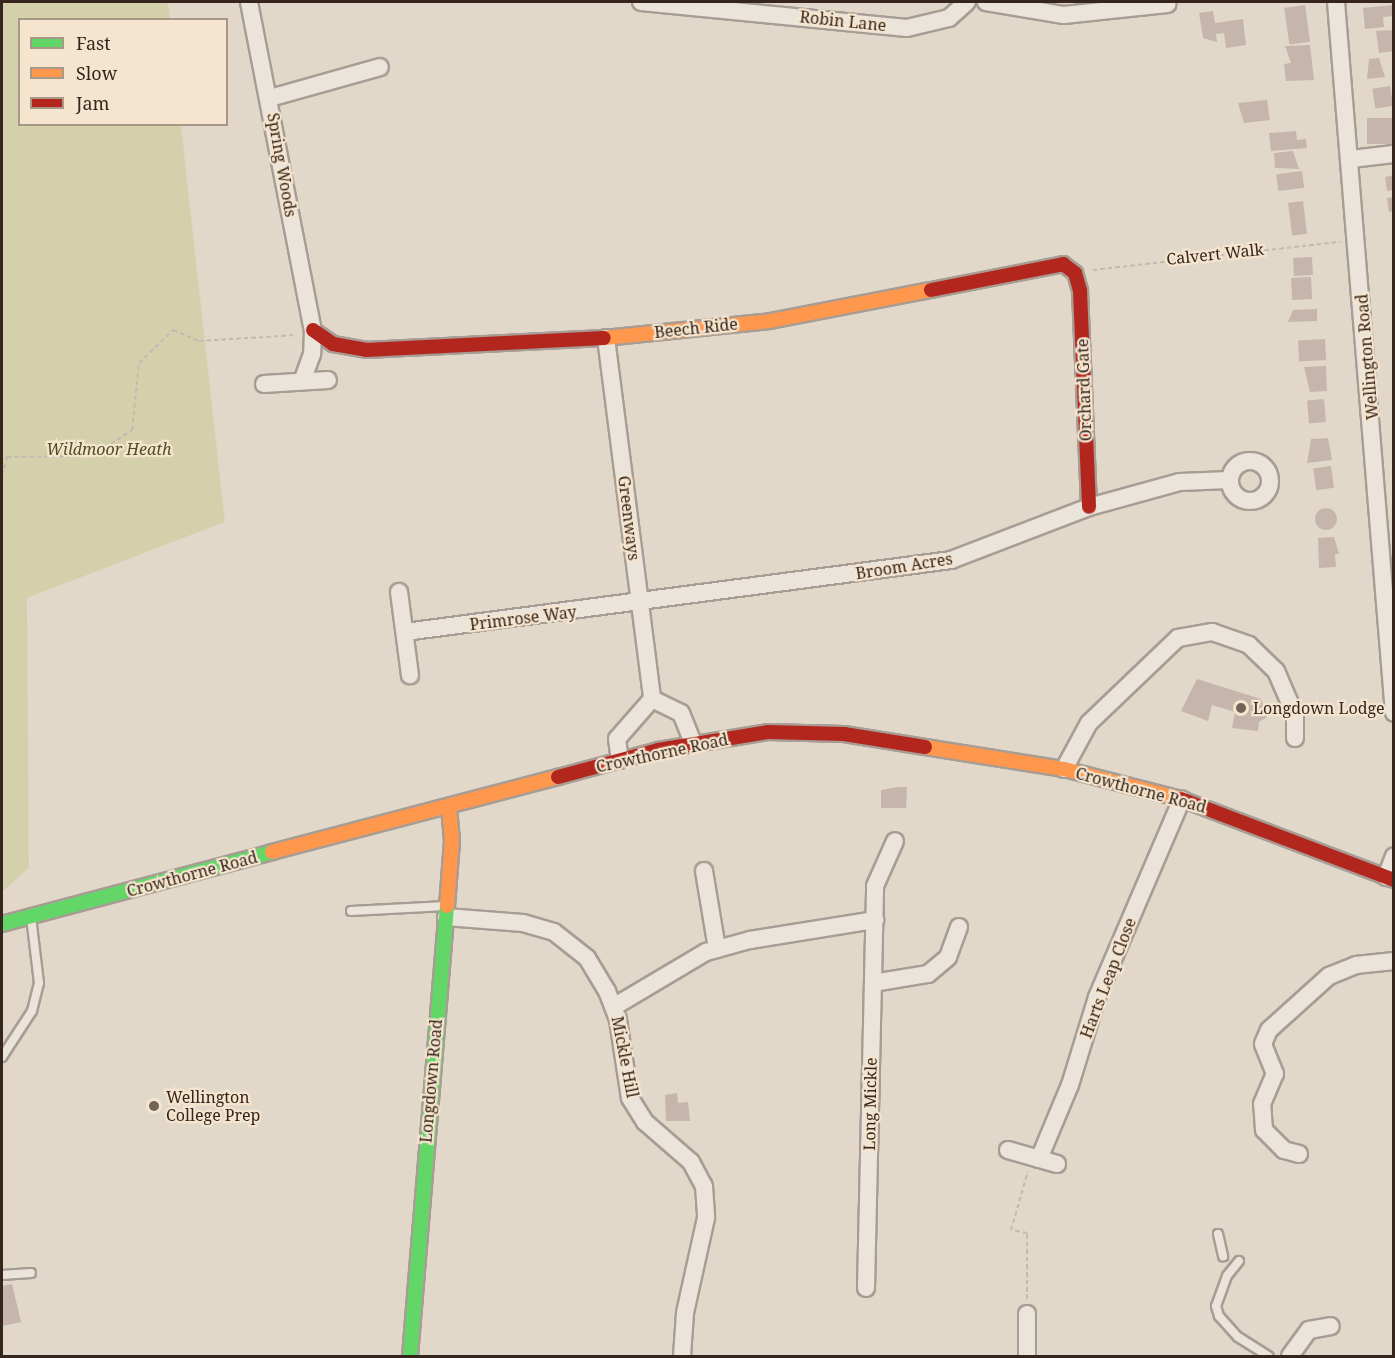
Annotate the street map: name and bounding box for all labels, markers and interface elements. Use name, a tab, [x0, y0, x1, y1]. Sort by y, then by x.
street label: Robin Lane	[799, 7, 887, 35]
legend	[18, 18, 228, 126]
text: Fast	[76, 31, 111, 55]
text: Slow	[76, 61, 117, 85]
text: Jam	[76, 91, 110, 115]
street label: Spring Woods	[263, 111, 301, 219]
street label: Calvert Walk	[1165, 239, 1265, 269]
street label: Wellington Road	[1352, 293, 1382, 421]
street label: Beech Ride	[653, 314, 739, 342]
street label: Orchard Gate	[1073, 338, 1095, 442]
park label: Wildmoor Heath	[46, 439, 172, 459]
street label: Greenways	[614, 475, 644, 561]
street label: Broom Acres	[854, 549, 954, 583]
street label: Primrose Way	[468, 602, 578, 634]
place label: Longdown Lodge	[1253, 698, 1385, 718]
marker: Longdown Lodge	[1234, 701, 1248, 715]
street label: Crowthorne Road	[594, 730, 730, 776]
street label: Crowthorne Road	[1074, 763, 1208, 817]
street label: Crowthorne Road	[125, 847, 259, 901]
street label: Harts Leap Close	[1076, 915, 1140, 1041]
street label: Mickle Hill	[608, 1015, 642, 1099]
street label: Longdown Road	[416, 1018, 446, 1144]
street label: Long Mickle	[860, 1057, 880, 1151]
place label: Wellington College Prep	[166, 1087, 260, 1125]
marker: Wellington College Prep	[147, 1099, 161, 1113]

